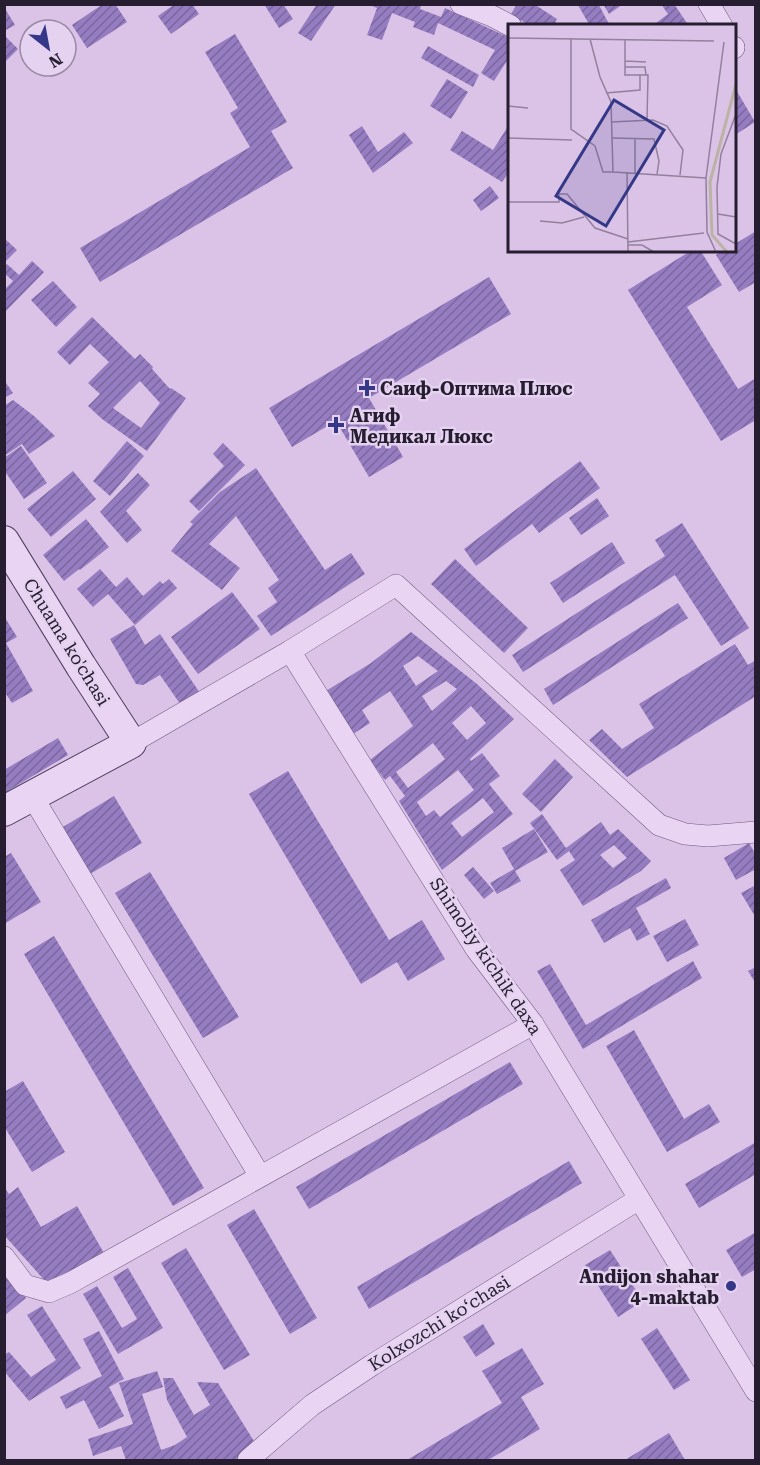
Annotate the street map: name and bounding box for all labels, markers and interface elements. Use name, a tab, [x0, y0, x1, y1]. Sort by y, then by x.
north arrow	[18, 18, 78, 78]
inset map	[508, 24, 736, 252]
text: N	[45, 49, 66, 72]
place label: Саиф-Оптима Плюс	[380, 378, 573, 399]
marker: Саиф-Оптима Плюс	[358, 379, 376, 397]
place label: Агиф Медикал Люкс	[350, 405, 493, 447]
marker: Агиф Медикал Люкс	[327, 416, 345, 434]
street label: Chuama ko'chasi	[19, 575, 115, 710]
street label: Shimoliy kichik daxa	[426, 874, 546, 1039]
place label: Andijon shahar 4-maktab	[579, 1266, 719, 1308]
street label: Kolxozchi koʻchasi	[364, 1271, 514, 1375]
marker: Andijon shahar 4-maktab	[724, 1279, 738, 1293]

